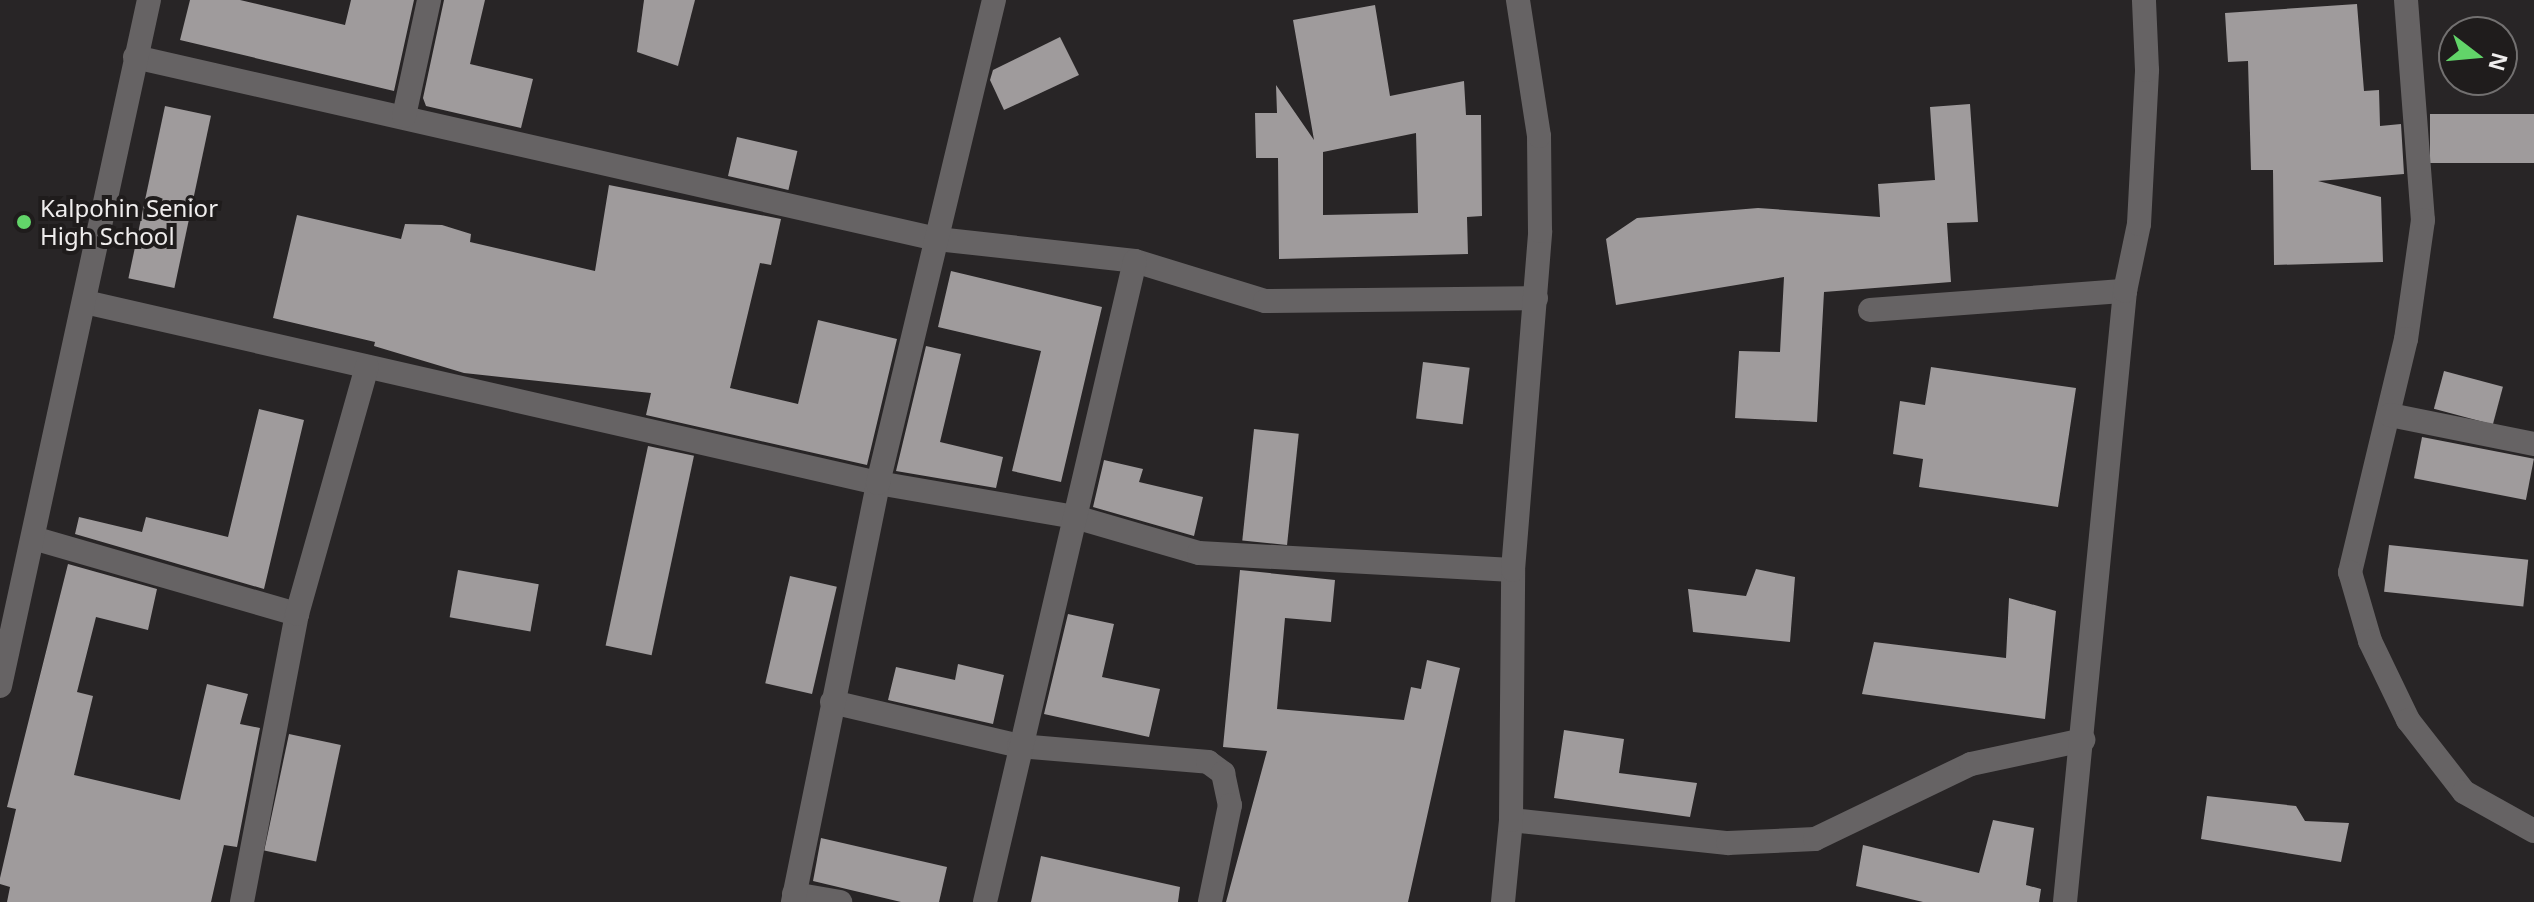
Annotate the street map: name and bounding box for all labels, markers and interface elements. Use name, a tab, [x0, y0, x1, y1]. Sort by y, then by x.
north arrow	[2438, 16, 2518, 96]
text: N	[2482, 49, 2516, 75]
place label: Kalpohin Senior High School	[40, 194, 218, 250]
marker: Kalpohin Senior High School	[15, 213, 33, 231]

